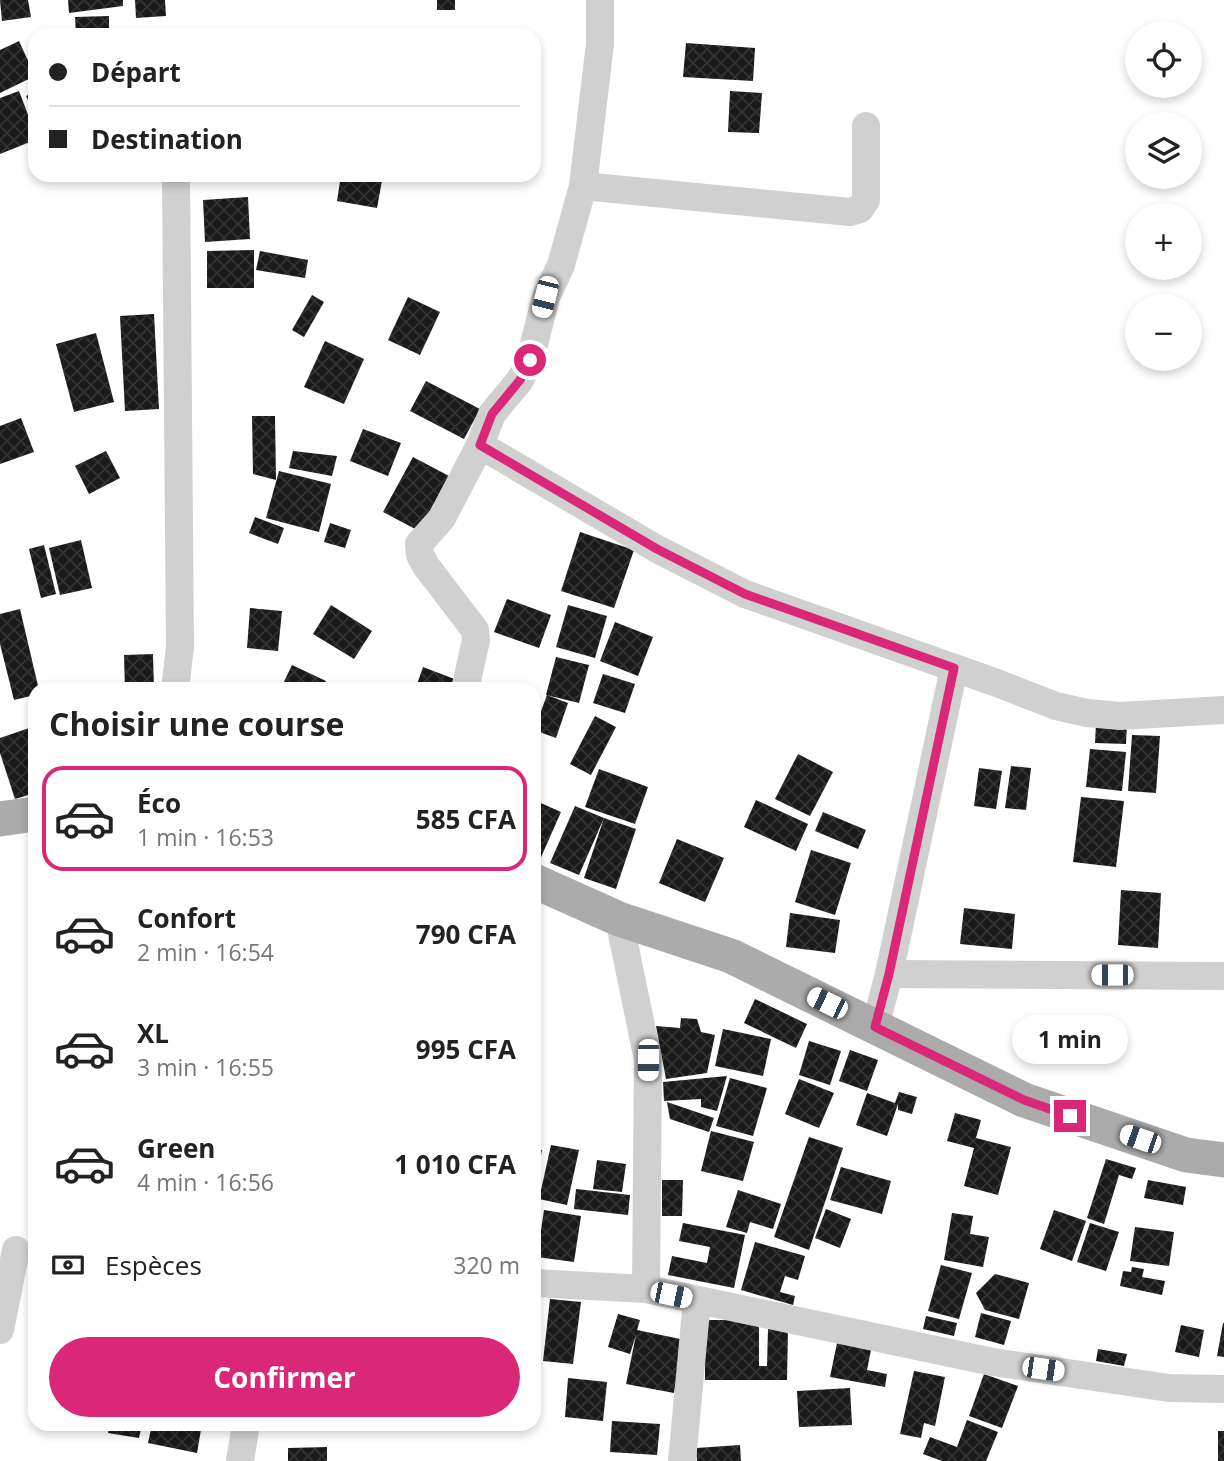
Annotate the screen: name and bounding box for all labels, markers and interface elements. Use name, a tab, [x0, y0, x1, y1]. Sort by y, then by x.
map controls	[1125, 21, 1202, 371]
button: locate	[1125, 21, 1202, 98]
text: Départ	[91, 54, 181, 90]
button: layers	[1125, 112, 1202, 189]
text: Destination	[91, 121, 243, 157]
button: +	[1125, 203, 1202, 280]
car	[530, 274, 561, 320]
button: −	[1125, 294, 1202, 371]
route start	[514, 344, 546, 376]
text: Choisir une course	[49, 702, 344, 745]
text: Éco	[137, 785, 181, 821]
icon: car	[53, 787, 116, 850]
text: 585 CFA	[416, 801, 516, 837]
text: 1 min · 16:53	[137, 821, 274, 853]
text: Confort	[137, 900, 236, 936]
icon: car	[53, 902, 116, 965]
text: 790 CFA	[416, 916, 516, 952]
text: 2 min · 16:54	[137, 936, 274, 968]
car	[1092, 965, 1134, 986]
car	[804, 984, 851, 1022]
callout: 1 min	[1012, 1014, 1128, 1064]
text: XL	[137, 1015, 169, 1051]
icon: car	[53, 1017, 116, 1080]
text: 1 min	[1038, 1023, 1102, 1055]
text: 995 CFA	[416, 1031, 516, 1067]
car	[638, 1039, 659, 1081]
text: 3 min · 16:55	[137, 1051, 274, 1083]
route end	[1054, 1100, 1086, 1132]
car	[1117, 1122, 1164, 1156]
text: Green	[137, 1130, 215, 1166]
icon: car	[53, 1132, 116, 1195]
text: 1 010 CFA	[394, 1146, 516, 1182]
text: 4 min · 16:56	[137, 1166, 274, 1198]
icon: cash	[49, 1246, 87, 1284]
text: Espèces	[105, 1247, 202, 1283]
text: 320 m	[453, 1249, 520, 1281]
car	[649, 1280, 694, 1310]
button: Confirmer	[49, 1337, 520, 1417]
car	[1021, 1356, 1066, 1382]

